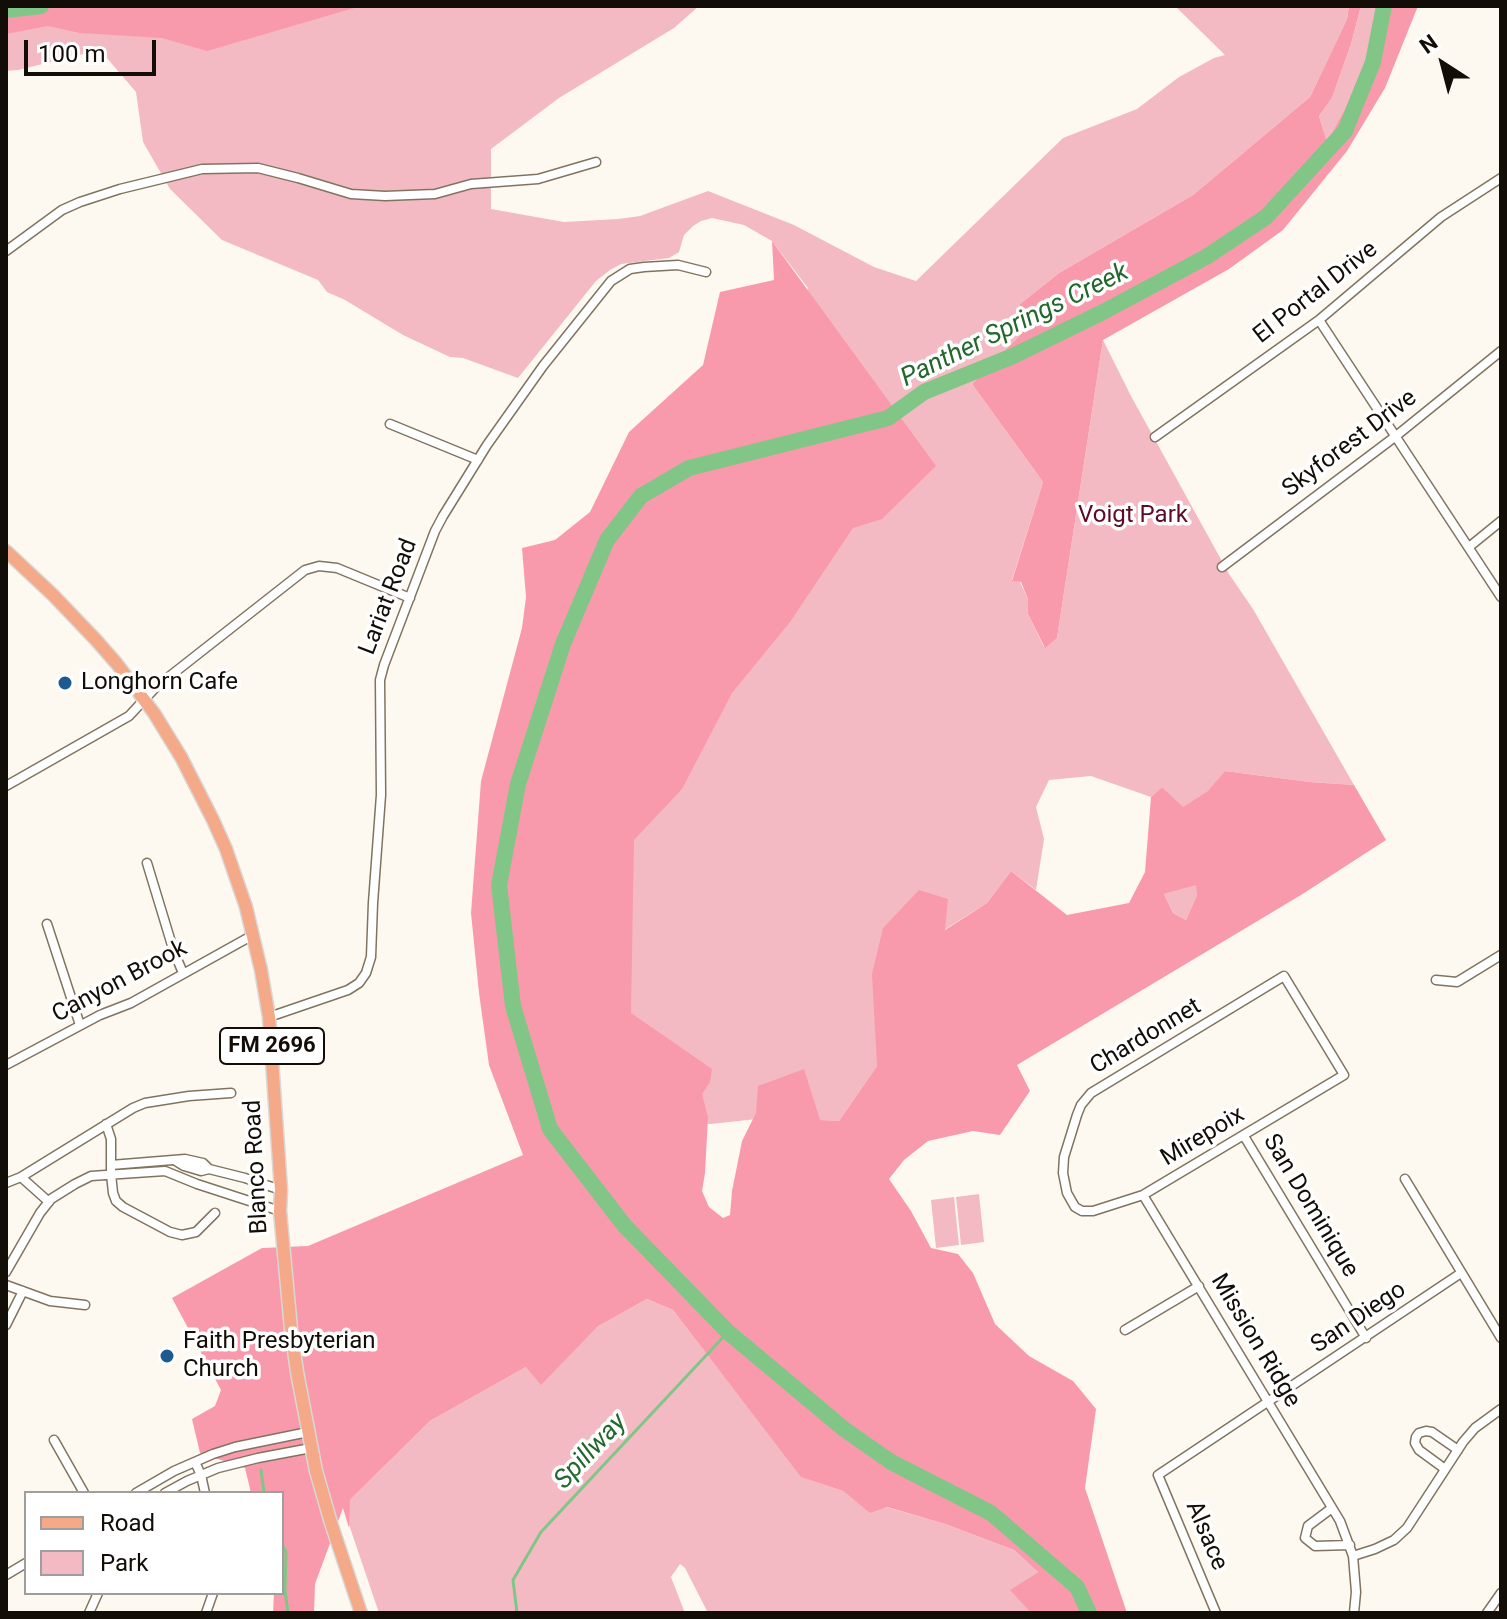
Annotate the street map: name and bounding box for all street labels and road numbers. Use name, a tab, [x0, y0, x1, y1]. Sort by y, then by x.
street label: El Portal Drive	[1248, 236, 1384, 350]
street label: Skyforest Drive	[1277, 384, 1423, 504]
street label: Lariat Road	[354, 535, 424, 659]
street label: Canyon Brook	[48, 934, 192, 1030]
street label: Chardonnet	[1085, 993, 1207, 1081]
road number: FM 2696	[220, 1028, 324, 1064]
street label: Blanco Road	[239, 1099, 275, 1235]
street label: Mirepoix	[1156, 1101, 1250, 1173]
street label: San Dominique	[1256, 1129, 1364, 1283]
street label: Mission Ridge	[1204, 1269, 1306, 1413]
street label: San Diego	[1306, 1276, 1412, 1360]
street label: Alsace	[1179, 1497, 1233, 1575]

